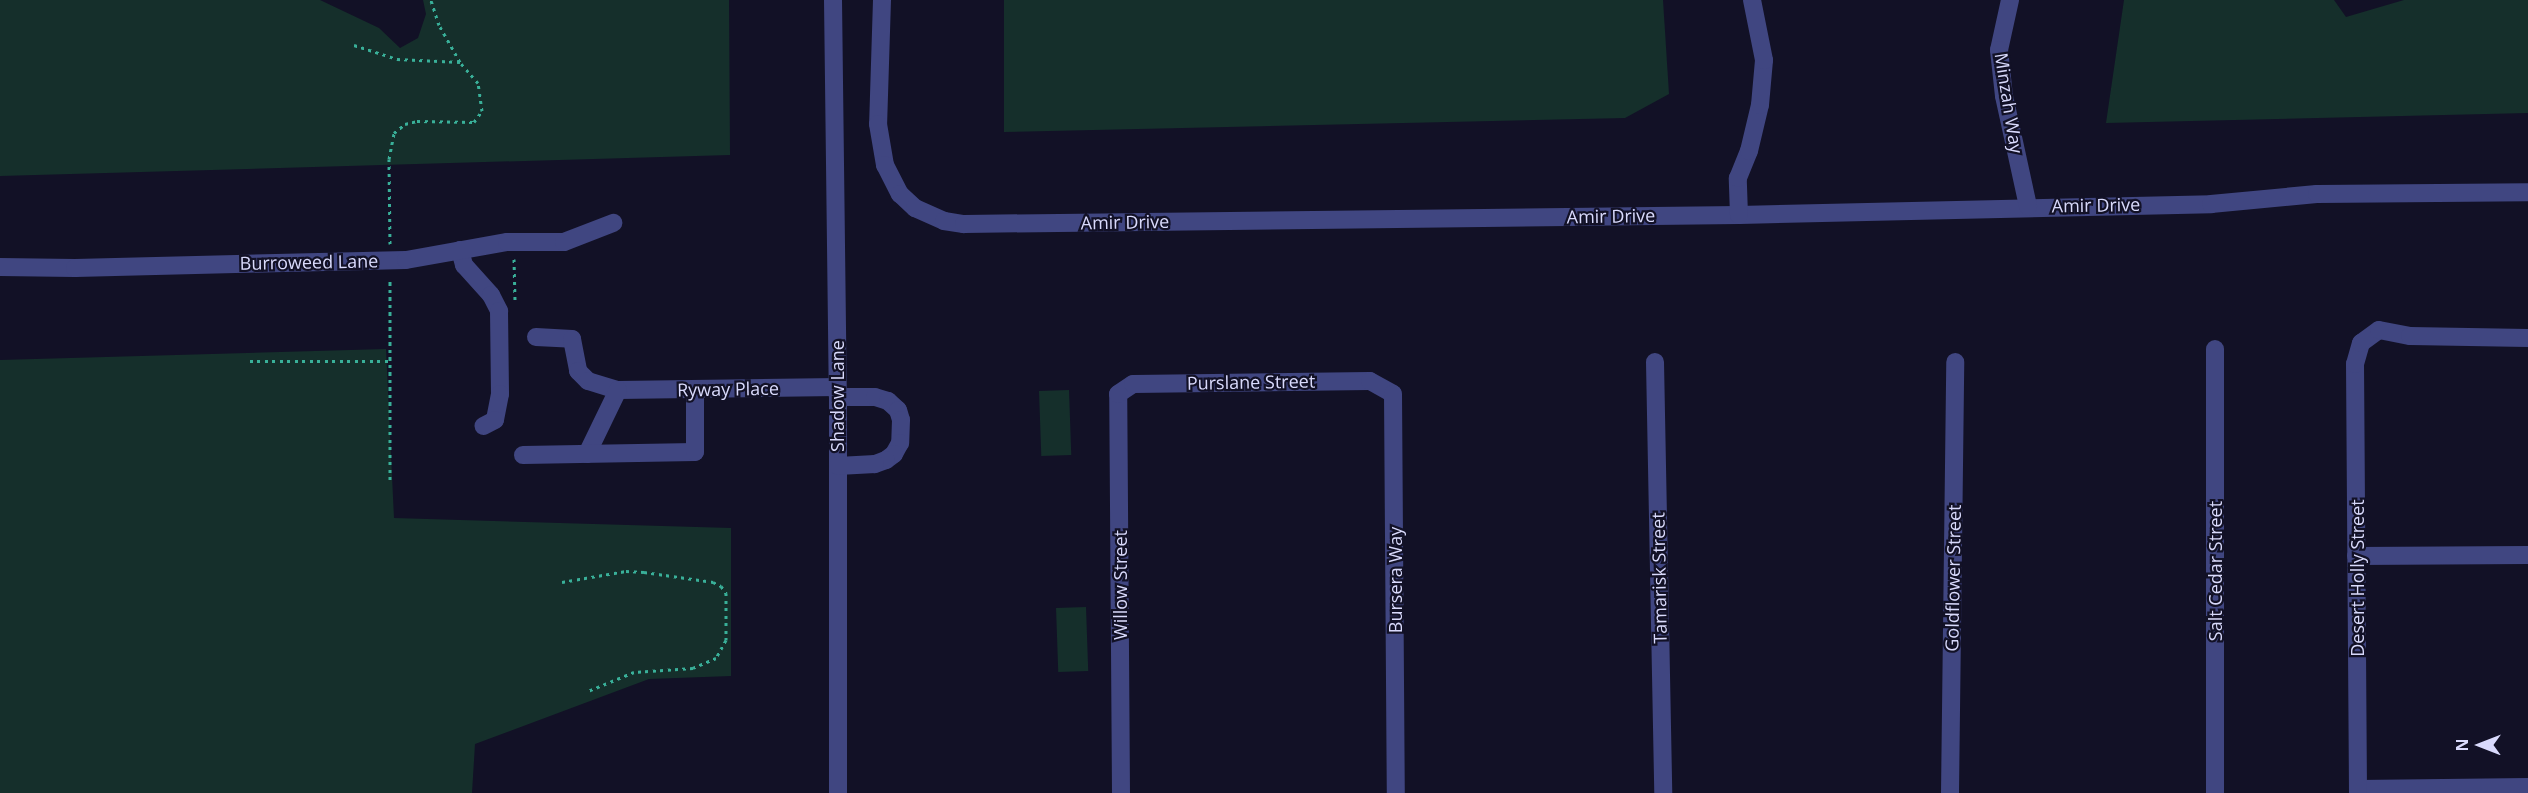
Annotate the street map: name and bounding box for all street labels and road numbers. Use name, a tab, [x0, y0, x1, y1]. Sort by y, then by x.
street label: Minzah Way	[1990, 51, 2028, 155]
street label: Amir Drive	[2051, 193, 2141, 217]
street label: Amir Drive	[1566, 204, 1656, 228]
street label: Amir Drive	[1080, 210, 1170, 234]
street label: Burroweed Lane	[240, 250, 378, 274]
street label: Shadow Lane	[826, 340, 848, 452]
street label: Purslane Street	[1187, 370, 1315, 394]
street label: Ryway Place	[677, 377, 779, 401]
street label: Desert Holly Street	[2346, 499, 2368, 657]
street label: Salt Cedar Street	[2204, 501, 2226, 641]
street label: Goldflower Street	[1941, 504, 1965, 652]
street label: Tamarisk Street	[1647, 512, 1671, 644]
street label: Bursera Way	[1384, 527, 1406, 633]
street label: Willow Street	[1109, 530, 1131, 640]

